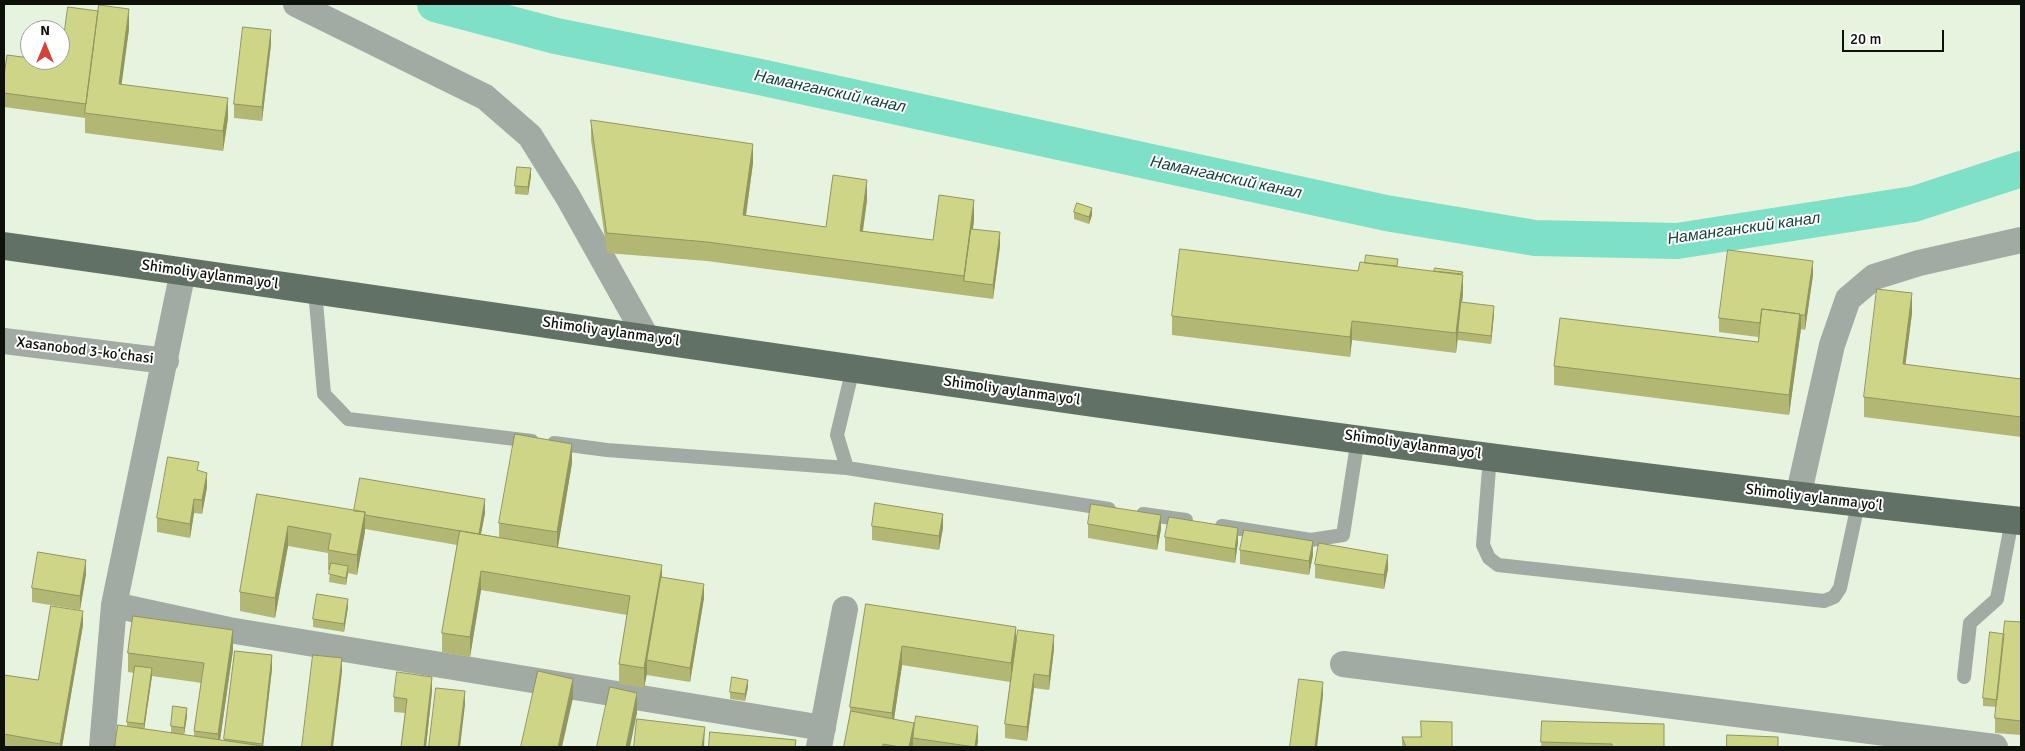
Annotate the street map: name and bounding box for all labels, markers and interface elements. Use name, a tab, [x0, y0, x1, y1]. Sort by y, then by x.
north arrow	[20, 20, 70, 70]
scale bar	[1845, 20, 1948, 52]
text: N	[40, 22, 50, 39]
text: 20 m	[1850, 30, 1881, 48]
water label: Наманганский канал	[752, 67, 908, 117]
water label: Наманганский канал	[1148, 153, 1304, 203]
water label: Наманганский канал	[1666, 209, 1822, 249]
street label: Shimoliy aylanma yoʻl	[140, 256, 280, 294]
street label: Shimoliy aylanma yoʻl	[541, 313, 681, 351]
street label: Xasanobod 3-koʻchasi	[15, 334, 155, 368]
street label: Shimoliy aylanma yoʻl	[942, 372, 1082, 410]
street label: Shimoliy aylanma yoʻl	[1343, 426, 1483, 464]
street label: Shimoliy aylanma yoʻl	[1744, 481, 1884, 515]

